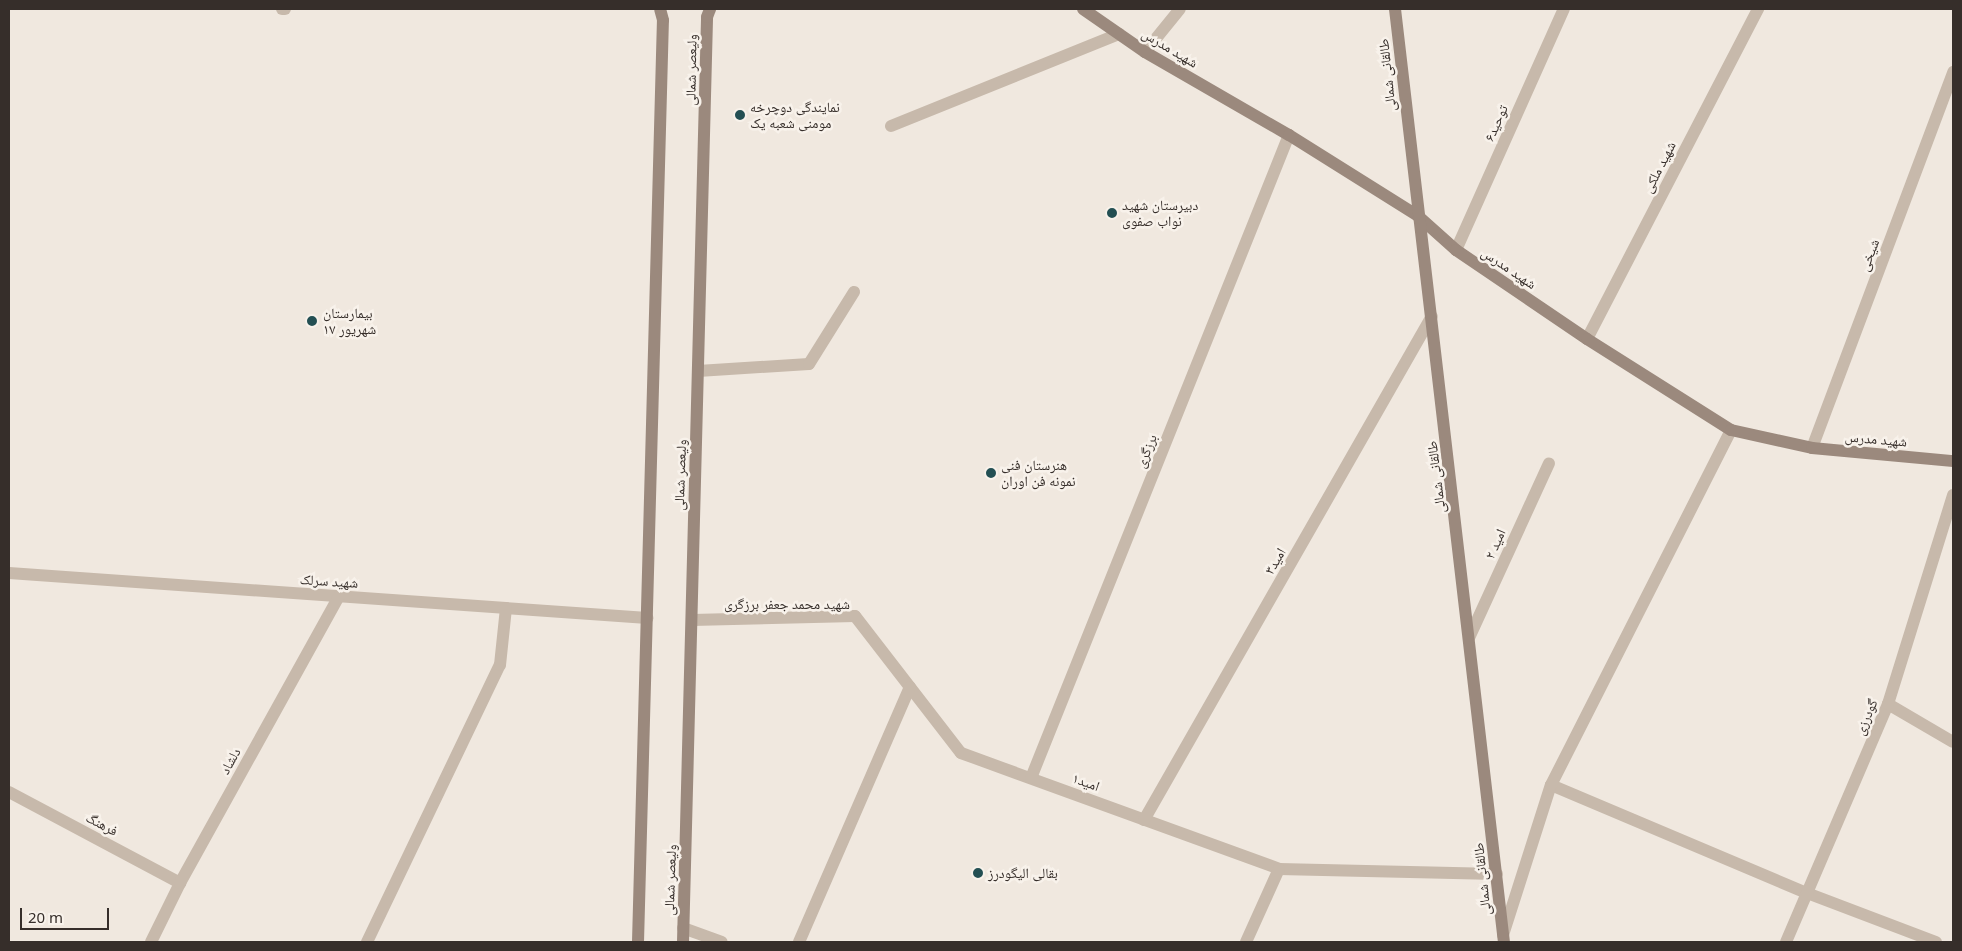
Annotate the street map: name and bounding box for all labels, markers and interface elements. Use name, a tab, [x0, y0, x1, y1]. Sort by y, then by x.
street label: شهید مدرس	[1139, 25, 1201, 71]
street label: ولیعصر شمالی	[682, 34, 700, 106]
street label: طالقانی شمالی	[1375, 38, 1399, 112]
place label: نمایندگی دوچرخه مومنی شعبه یک	[750, 99, 840, 132]
street label: توحید۶	[1481, 102, 1511, 144]
marker: نمایندگی دوچرخه مومنی شعبه یک	[734, 109, 746, 121]
street label: شهید ملکی	[1639, 138, 1679, 196]
place label: دبیرستان شهید نواب صفوی	[1122, 197, 1198, 230]
marker: دبیرستان شهید نواب صفوی	[1106, 207, 1118, 219]
street label: شیخی	[1855, 236, 1883, 274]
street label: شهید مدرس	[1478, 244, 1540, 292]
place label: بیمارستان ۱۷ شهریور	[323, 305, 376, 338]
marker: بیمارستان ۱۷ شهریور	[305, 314, 319, 328]
street label: شهید مدرس	[1844, 428, 1908, 450]
street label: برزگری	[1132, 432, 1160, 470]
street label: ولیعصر شمالی	[670, 439, 690, 511]
street label: طالقانی شمالی	[1423, 440, 1449, 514]
place label: هنرستان فنی نمونه فن اوران	[1001, 457, 1076, 490]
marker: هنرستان فنی نمونه فن اوران	[985, 467, 997, 479]
street label: امید ۲	[1481, 526, 1509, 562]
street label: امید۳	[1261, 545, 1289, 577]
street label: شهید سرلک	[299, 571, 359, 591]
street label: شهید محمد جعفر برزگری	[724, 596, 850, 612]
street label: گودرزی	[1851, 696, 1881, 738]
street label: دلشاد	[216, 745, 244, 777]
street label: امید۱	[1070, 769, 1102, 795]
street label: فرهنگ	[83, 809, 121, 839]
street label: طالقانی شمالی	[1470, 842, 1494, 916]
street label: ولیعصر شمالی	[660, 844, 680, 916]
place label: بقالی الیگودرز	[988, 865, 1058, 881]
marker: بقالی الیگودرز	[972, 867, 984, 879]
scale bar	[22, 898, 111, 930]
text: 20 m	[28, 907, 63, 927]

